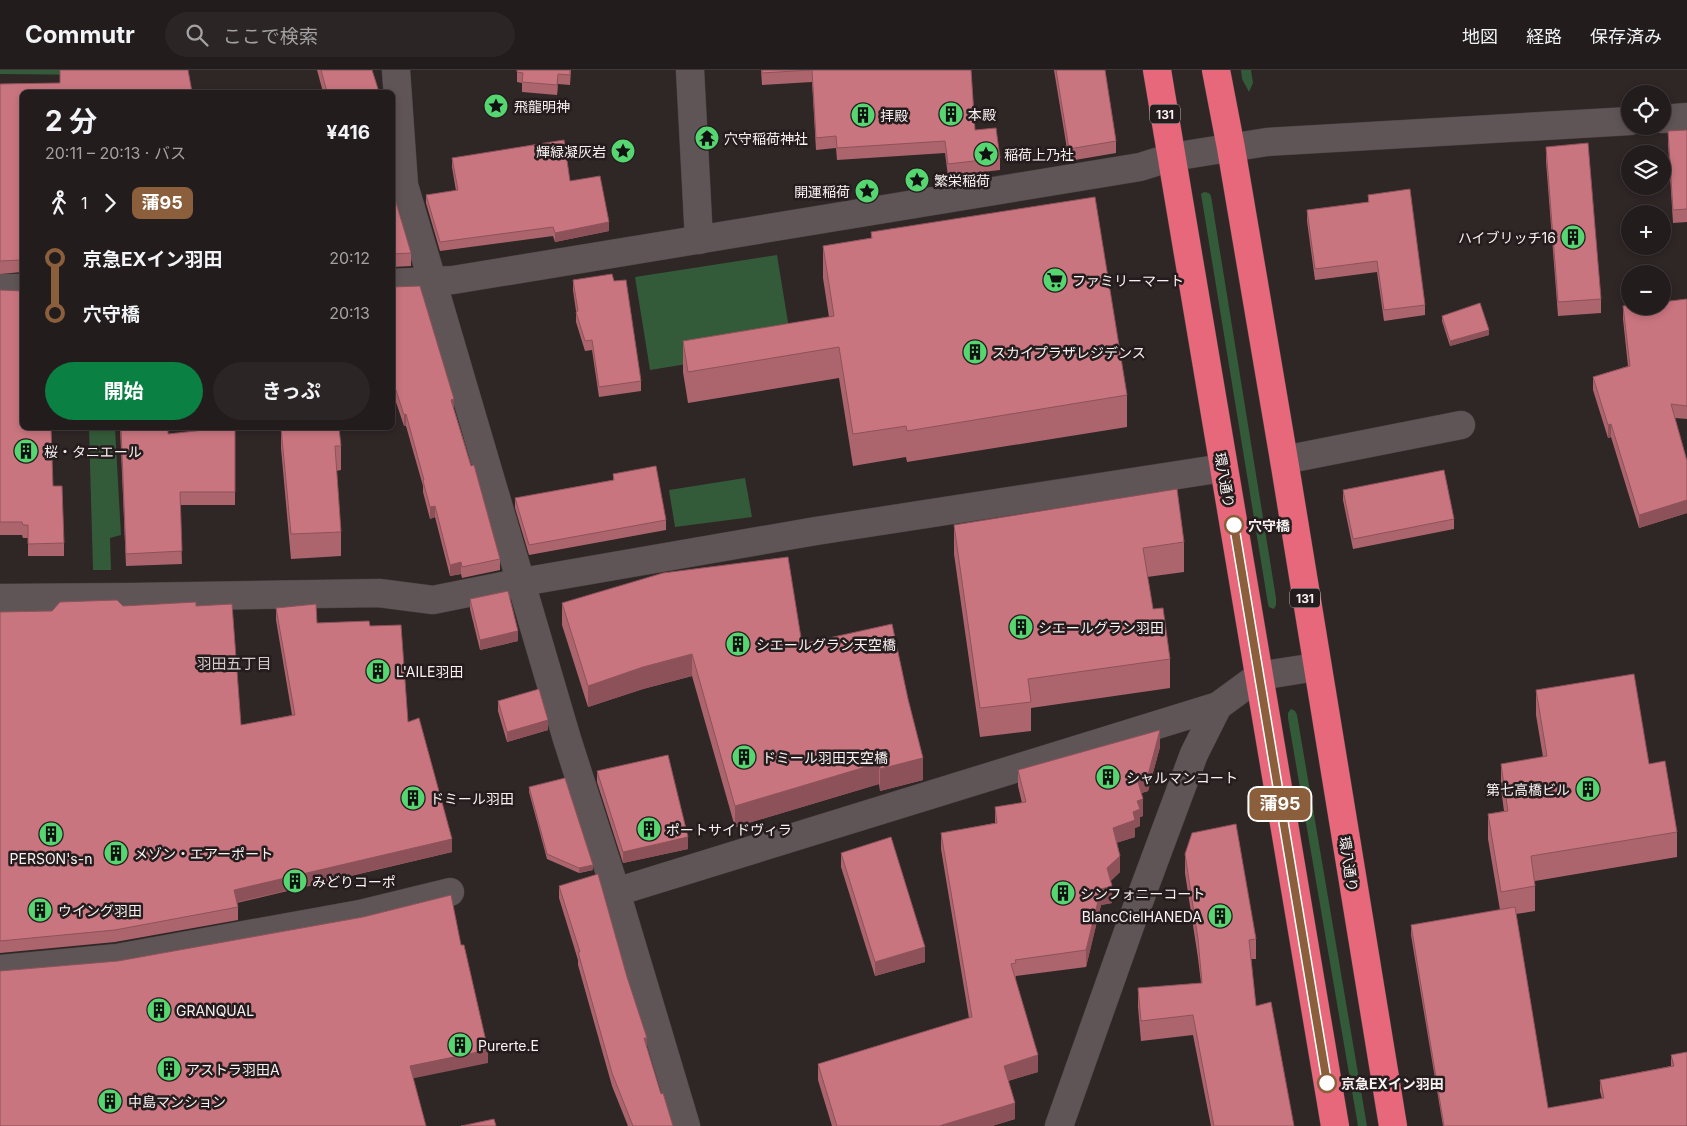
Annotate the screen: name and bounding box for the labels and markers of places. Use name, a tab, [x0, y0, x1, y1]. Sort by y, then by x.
place icon: 飛龍明神	[483, 93, 509, 119]
place label: 飛龍明神	[514, 98, 570, 115]
building icon: 本殿	[938, 101, 964, 127]
building icon: 拝殿	[850, 102, 876, 128]
place label: 本殿	[968, 106, 996, 123]
place label: 拝殿	[880, 107, 908, 124]
temple icon: 穴守稲荷神社	[694, 125, 720, 151]
place label: 穴守稲荷神社	[724, 130, 808, 147]
place icon: 輝緑凝灰岩	[610, 138, 636, 164]
place icon: 稲荷上乃社	[973, 141, 999, 167]
place label: 輝緑凝灰岩	[536, 143, 606, 160]
place label: 稲荷上乃社	[1004, 146, 1074, 163]
place icon: 繁栄稲荷	[904, 167, 930, 193]
place label: 繁栄稲荷	[934, 172, 990, 189]
place icon: 開運稲荷	[854, 178, 880, 204]
place label: 開運稲荷	[794, 183, 850, 200]
building icon: ハイブリッチ16	[1560, 224, 1586, 250]
place label: ハイブリッチ16	[1458, 229, 1556, 246]
supermarket icon: ファミリーマート	[1042, 267, 1068, 293]
place label: ファミリーマート	[1072, 272, 1184, 289]
building icon: スカイプラザレジデンス	[962, 339, 988, 365]
place label: スカイプラザレジデンス	[992, 344, 1146, 361]
building icon: 桜・タニエール	[13, 438, 39, 464]
place label: 桜・タニエール	[44, 443, 142, 460]
marker: 穴守橋	[1224, 515, 1244, 535]
place label: 穴守橋	[1248, 517, 1290, 534]
building icon: シエールグラン羽田	[1008, 614, 1034, 640]
place label: シエールグラン羽田	[1038, 619, 1164, 636]
building icon: シエールグラン天空橋	[725, 631, 751, 657]
place label: シエールグラン天空橋	[756, 636, 896, 653]
building icon: L'AILE羽田	[365, 658, 391, 684]
place label: L'AILE羽田	[396, 663, 463, 680]
building icon: ドミール羽田天空橋	[731, 744, 757, 770]
place label: ドミール羽田天空橋	[762, 749, 888, 766]
building icon: シャルマンコート	[1095, 764, 1121, 790]
place label: シャルマンコート	[1126, 769, 1238, 786]
building icon: 第七高橋ビル	[1575, 776, 1601, 802]
place label: 第七高橋ビル	[1486, 781, 1570, 798]
building icon: ドミール羽田	[400, 785, 426, 811]
place label: ドミール羽田	[430, 790, 514, 807]
building icon: ポートサイドヴィラ	[636, 816, 662, 842]
building icon: PERSON's-n	[38, 821, 64, 847]
place label: ポートサイドヴィラ	[666, 821, 792, 838]
building icon: メゾン・エアーポート	[103, 840, 129, 866]
place label: メゾン・エアーポート	[134, 845, 273, 862]
place label: PERSON's-n	[10, 850, 92, 867]
building icon: みどりコーポ	[282, 868, 308, 894]
place label: みどりコーポ	[312, 873, 396, 890]
building icon: シンフォニーコート	[1050, 880, 1076, 906]
place label: シンフォニーコート	[1080, 885, 1206, 902]
building icon: ウイング羽田	[27, 897, 53, 923]
place label: ウイング羽田	[58, 902, 142, 919]
building icon: BlancCielHANEDA	[1207, 903, 1233, 929]
place label: BlancCielHANEDA	[1082, 908, 1202, 925]
building icon: GRANQUAL	[146, 997, 172, 1023]
place label: GRANQUAL	[176, 1002, 254, 1019]
building icon: Purerte.E	[447, 1032, 473, 1058]
place label: Purerte.E	[478, 1037, 539, 1054]
building icon: アストラ羽田A	[156, 1056, 182, 1082]
place label: アストラ羽田A	[186, 1061, 280, 1078]
marker: 京急EXイン羽田	[1317, 1073, 1337, 1093]
place label: 京急EXイン羽田	[1341, 1075, 1444, 1092]
building icon: 中島マンション	[97, 1088, 123, 1114]
place label: 中島マンション	[128, 1093, 226, 1110]

